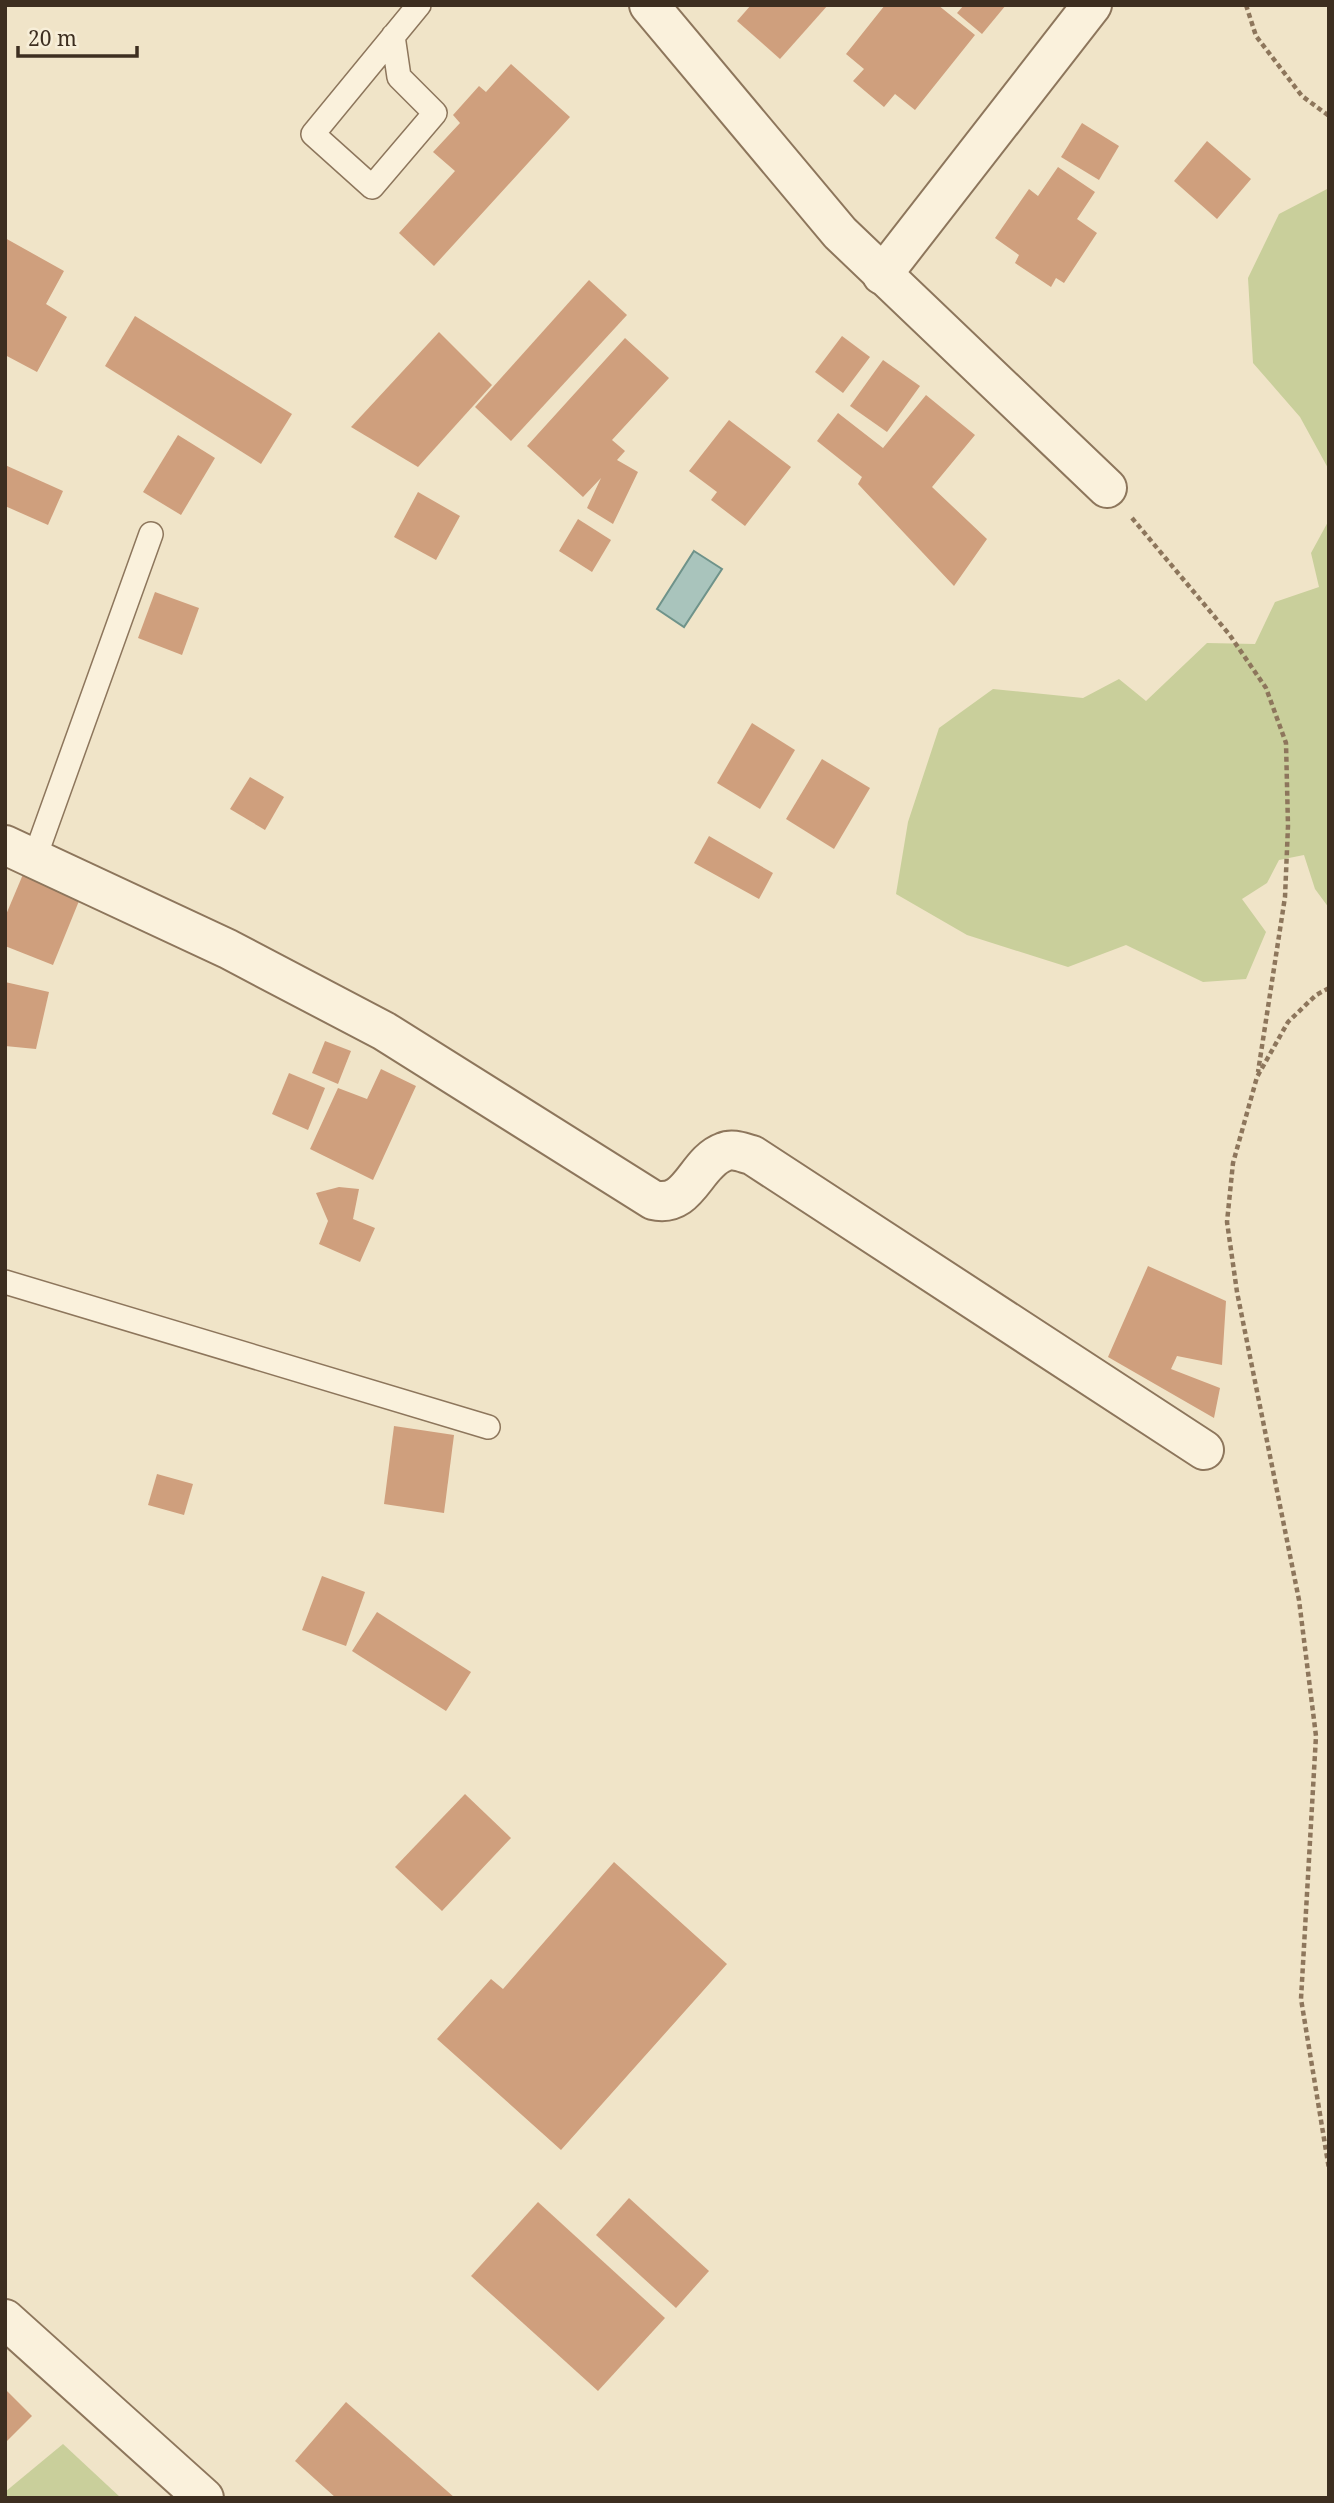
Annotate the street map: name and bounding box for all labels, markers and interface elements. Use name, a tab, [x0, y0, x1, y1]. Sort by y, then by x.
scale bar	[18, 14, 136, 58]
text: 20 m	[28, 24, 77, 52]

